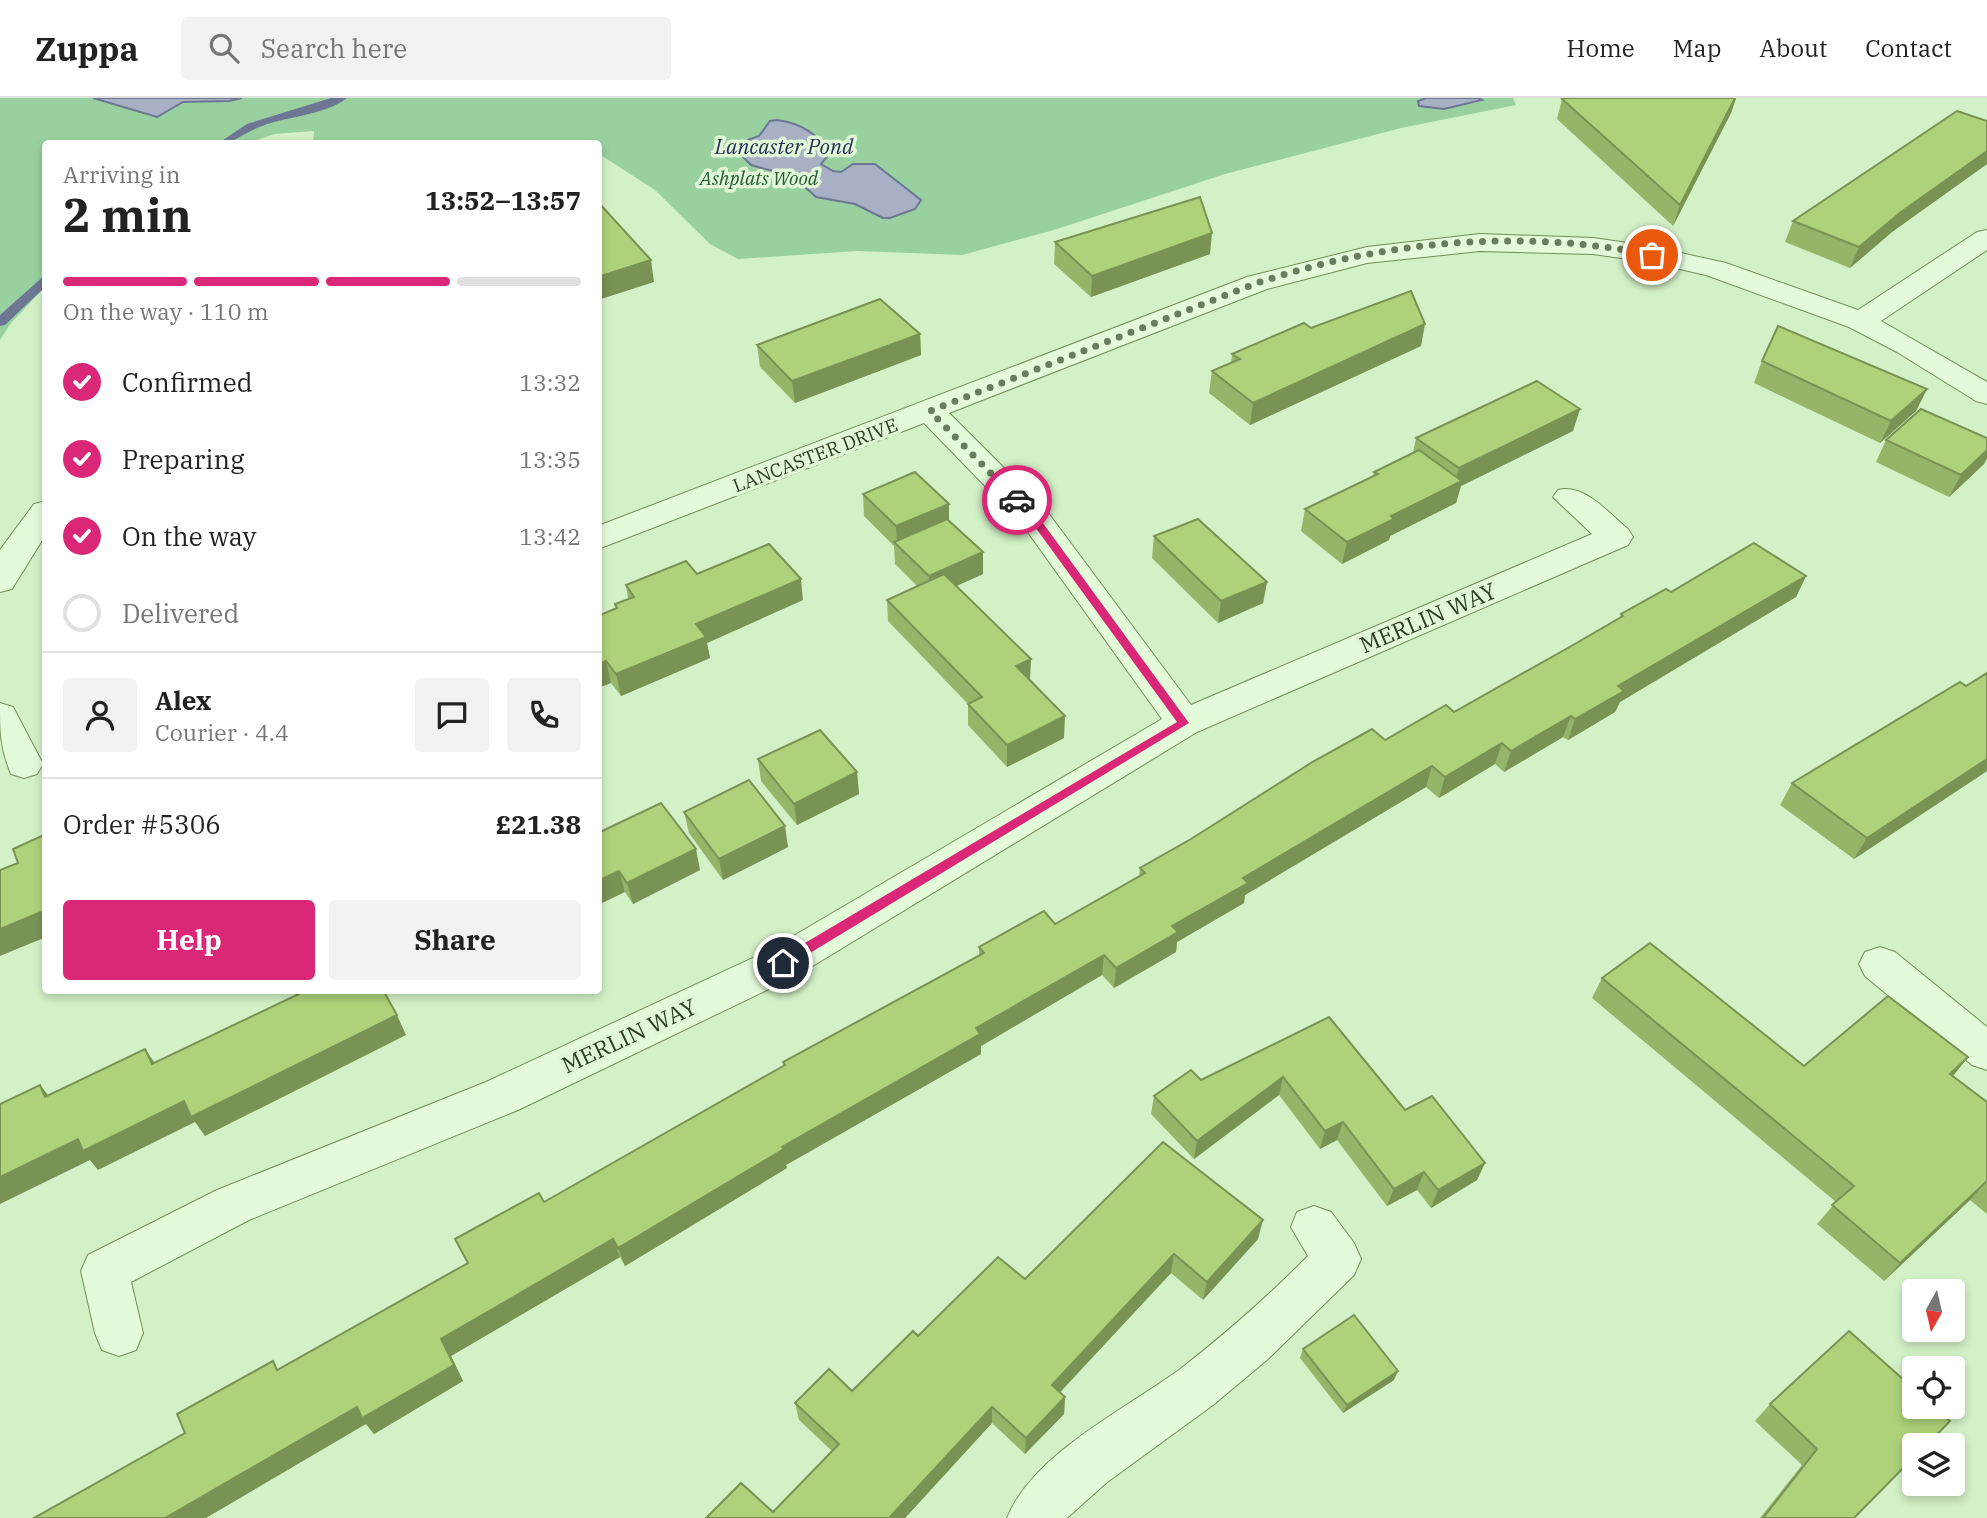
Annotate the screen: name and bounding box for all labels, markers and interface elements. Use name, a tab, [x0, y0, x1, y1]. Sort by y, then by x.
search box	[181, 17, 671, 80]
text: Zuppa	[35, 27, 139, 70]
icon: search	[205, 29, 243, 67]
text: Search here	[261, 31, 407, 65]
text: Home	[1567, 32, 1635, 64]
text: Map	[1673, 32, 1721, 64]
text: About	[1759, 32, 1827, 64]
text: Contact	[1865, 32, 1952, 64]
water label: Lancaster Pond	[714, 132, 854, 160]
text: Arriving in	[63, 159, 180, 189]
park label: Ashplats Wood	[698, 166, 819, 190]
text: 13:52–13:57	[425, 183, 581, 217]
text: 2 min	[63, 185, 192, 245]
pin	[1622, 225, 1682, 285]
icon: bag	[1633, 236, 1671, 274]
text: On the way · 110 m	[63, 296, 269, 326]
icon: check	[63, 363, 101, 401]
text: Confirmed	[122, 365, 253, 399]
text: 13:32	[519, 367, 581, 397]
street label: LANCASTER DRIVE	[729, 413, 901, 497]
icon: check	[63, 440, 101, 478]
text: Preparing	[122, 442, 244, 476]
text: 13:35	[519, 444, 581, 474]
courier	[982, 465, 1052, 535]
icon: car	[998, 481, 1036, 519]
icon: check	[63, 517, 101, 555]
text: On the way	[122, 519, 256, 553]
text: 13:42	[519, 521, 581, 551]
street label: MERLIN WAY	[1355, 575, 1501, 659]
text: Delivered	[122, 596, 239, 630]
button: person	[63, 678, 137, 752]
button: chat	[415, 678, 489, 752]
button: phone	[507, 678, 581, 752]
text: Alex	[155, 683, 211, 717]
text: Courier · 4.4	[155, 717, 289, 747]
text: Order #5306	[63, 807, 221, 841]
text: £21.38	[496, 807, 581, 841]
button: Help	[63, 900, 315, 980]
button: Share	[329, 900, 581, 980]
pin	[753, 933, 813, 993]
icon: home	[764, 944, 802, 982]
street label: MERLIN WAY	[556, 991, 701, 1079]
north arrow	[1902, 1279, 1965, 1342]
map controls	[1902, 1279, 1965, 1496]
button: locate	[1902, 1356, 1965, 1419]
button: layers	[1902, 1433, 1965, 1496]

